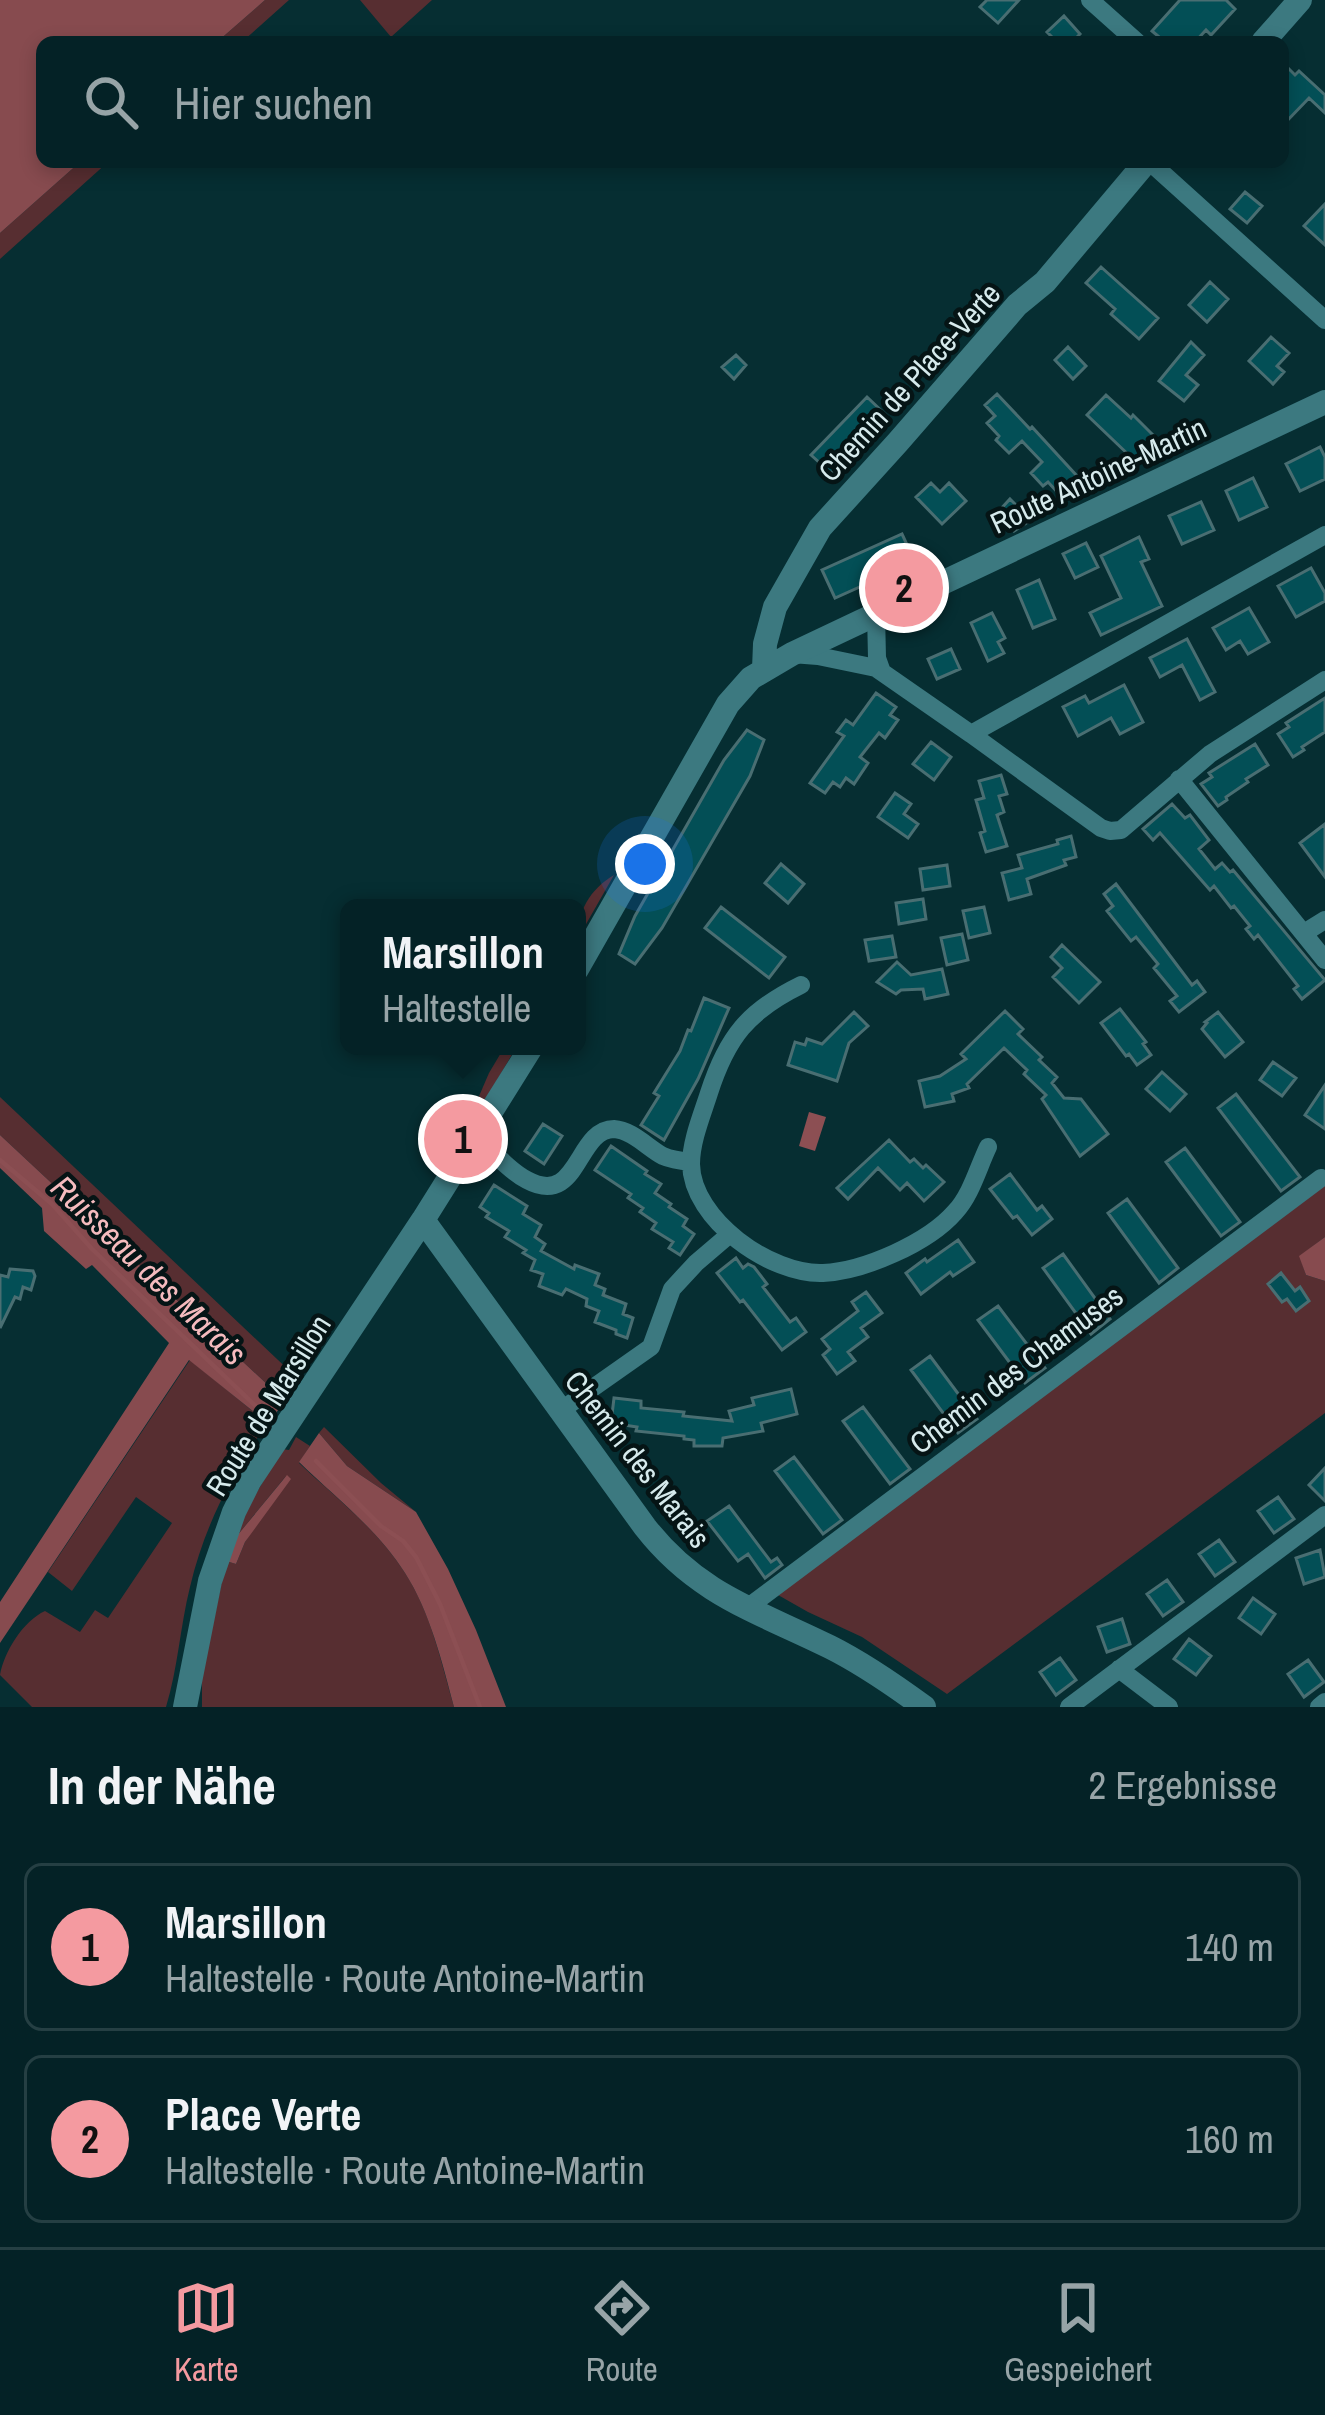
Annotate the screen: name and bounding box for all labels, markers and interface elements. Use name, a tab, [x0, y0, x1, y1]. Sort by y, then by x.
search box	[36, 36, 1289, 168]
icon: search	[78, 69, 144, 135]
text: Hier suchen	[174, 72, 373, 133]
street label: Chemin de Place-Verte	[809, 274, 1009, 490]
street label: Route Antoine-Martin	[984, 407, 1212, 543]
pin: 2	[865, 543, 943, 633]
your location	[615, 834, 675, 894]
popup	[340, 899, 586, 1055]
text: Marsillon	[382, 921, 544, 982]
text: Haltestelle	[382, 982, 531, 1034]
pin: 1	[424, 1094, 502, 1184]
water label: Ruisseau des Marais	[42, 1165, 256, 1375]
street label: Chemin des Chamuses	[901, 1276, 1131, 1462]
street label: Route de Marsillon	[196, 1307, 340, 1503]
street label: Chemin des Marais	[556, 1362, 720, 1556]
text: In der Nähe	[48, 1751, 276, 1820]
text: 2 Ergebnisse	[1089, 1759, 1277, 1811]
text: Marsillon	[165, 1891, 327, 1952]
text: 1	[81, 1921, 99, 1973]
text: 140 m	[1185, 1921, 1274, 1973]
text: Haltestelle · Route Antoine-Martin	[165, 1952, 645, 2004]
text: Place Verte	[165, 2083, 361, 2144]
text: 2	[81, 2113, 99, 2165]
text: 160 m	[1185, 2113, 1274, 2165]
text: Haltestelle · Route Antoine-Martin	[165, 2144, 645, 2196]
tab: Karte	[173, 2275, 239, 2391]
tab: Route	[586, 2275, 658, 2391]
tab: Gespeichert	[1004, 2275, 1152, 2391]

